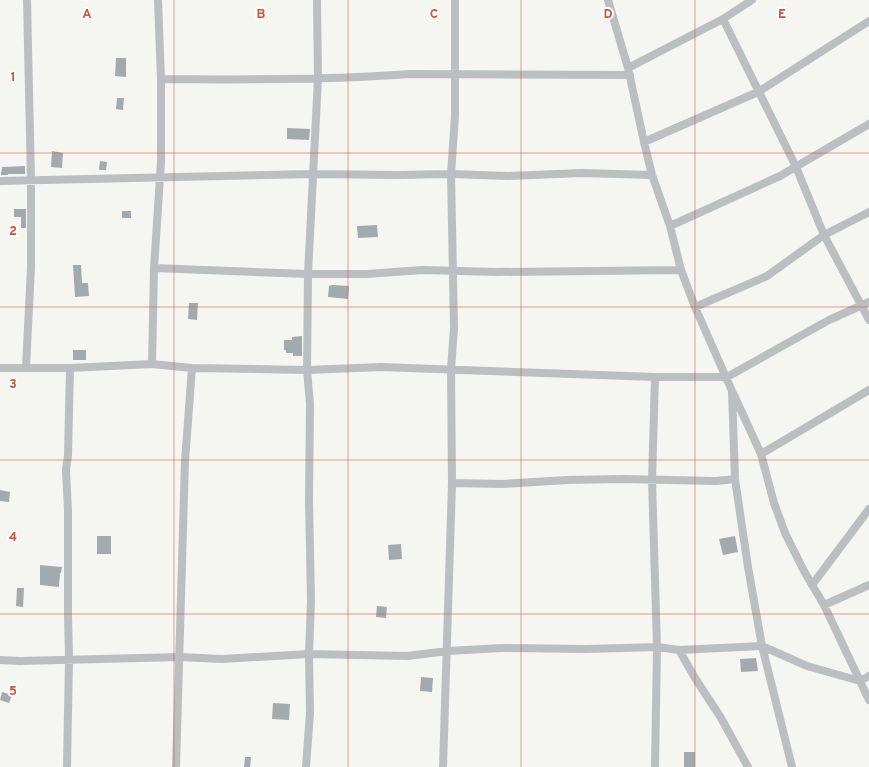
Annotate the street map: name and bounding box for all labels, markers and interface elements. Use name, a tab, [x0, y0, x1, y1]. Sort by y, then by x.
text: A	[82, 7, 92, 23]
text: B	[257, 7, 266, 23]
text: C	[430, 7, 438, 23]
text: D	[603, 7, 613, 23]
text: E	[778, 7, 786, 23]
text: 1	[10, 70, 16, 86]
text: 2	[9, 224, 17, 240]
text: 3	[9, 377, 17, 393]
text: 4	[9, 530, 17, 546]
text: 5	[9, 684, 17, 700]

